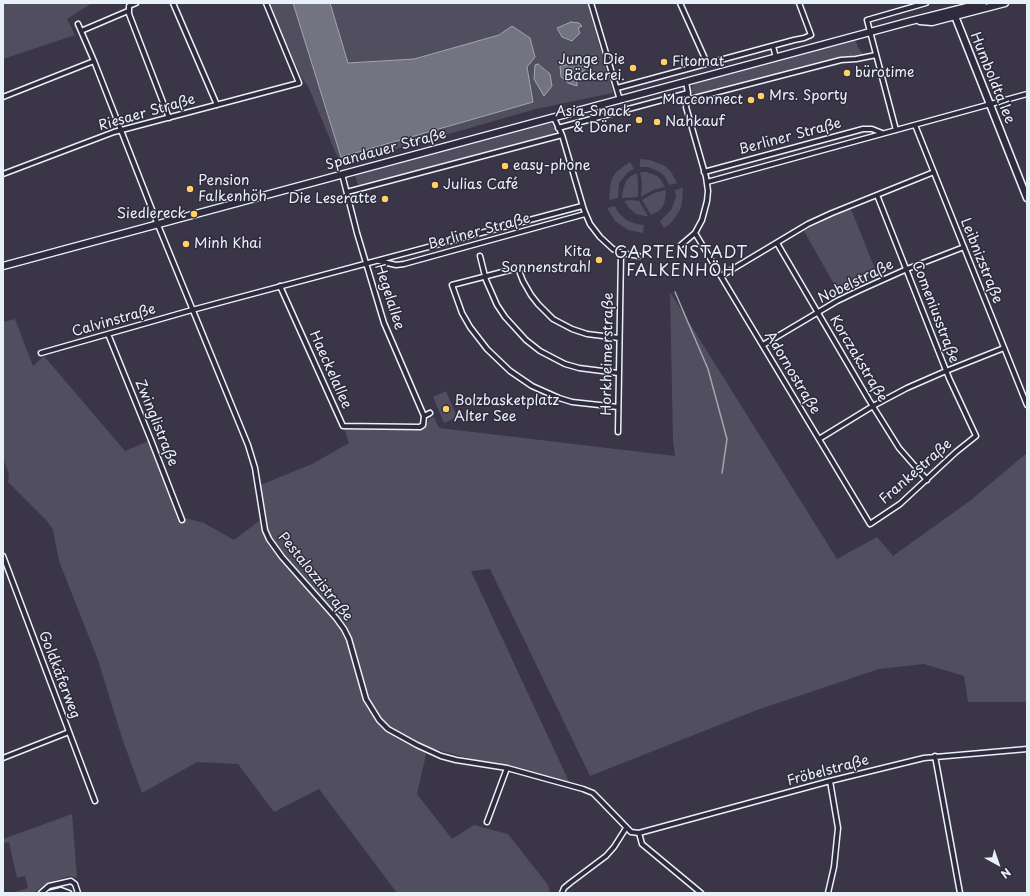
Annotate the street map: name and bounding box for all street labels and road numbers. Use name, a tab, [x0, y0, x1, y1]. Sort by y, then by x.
street label: Humboldtallee	[966, 30, 1018, 126]
street label: Riesaer Straße	[97, 91, 197, 135]
street label: Berliner Straße	[737, 115, 843, 159]
street label: Spandauer Straße	[324, 126, 448, 174]
street label: Berliner Straße	[426, 210, 532, 254]
street label: Leibnizstraße	[956, 216, 1006, 306]
street label: Nobelstraße	[816, 257, 896, 307]
street label: Comeniusstraße	[908, 259, 962, 365]
street label: Hegelallee	[370, 262, 408, 332]
street label: Horkheimerstraße	[599, 292, 617, 416]
street label: Calvinstraße	[70, 301, 158, 341]
street label: Korczakstraße	[825, 313, 891, 405]
street label: Haeckelallee	[305, 328, 355, 412]
street label: Adornostraße	[761, 328, 823, 418]
street label: Zwinglistraße	[131, 377, 181, 469]
street label: Frankestraße	[876, 436, 956, 508]
street label: Pestalozzistraße	[274, 529, 356, 625]
street label: Goldkäferweg	[35, 629, 83, 721]
street label: Fröbelstraße	[785, 752, 871, 790]

